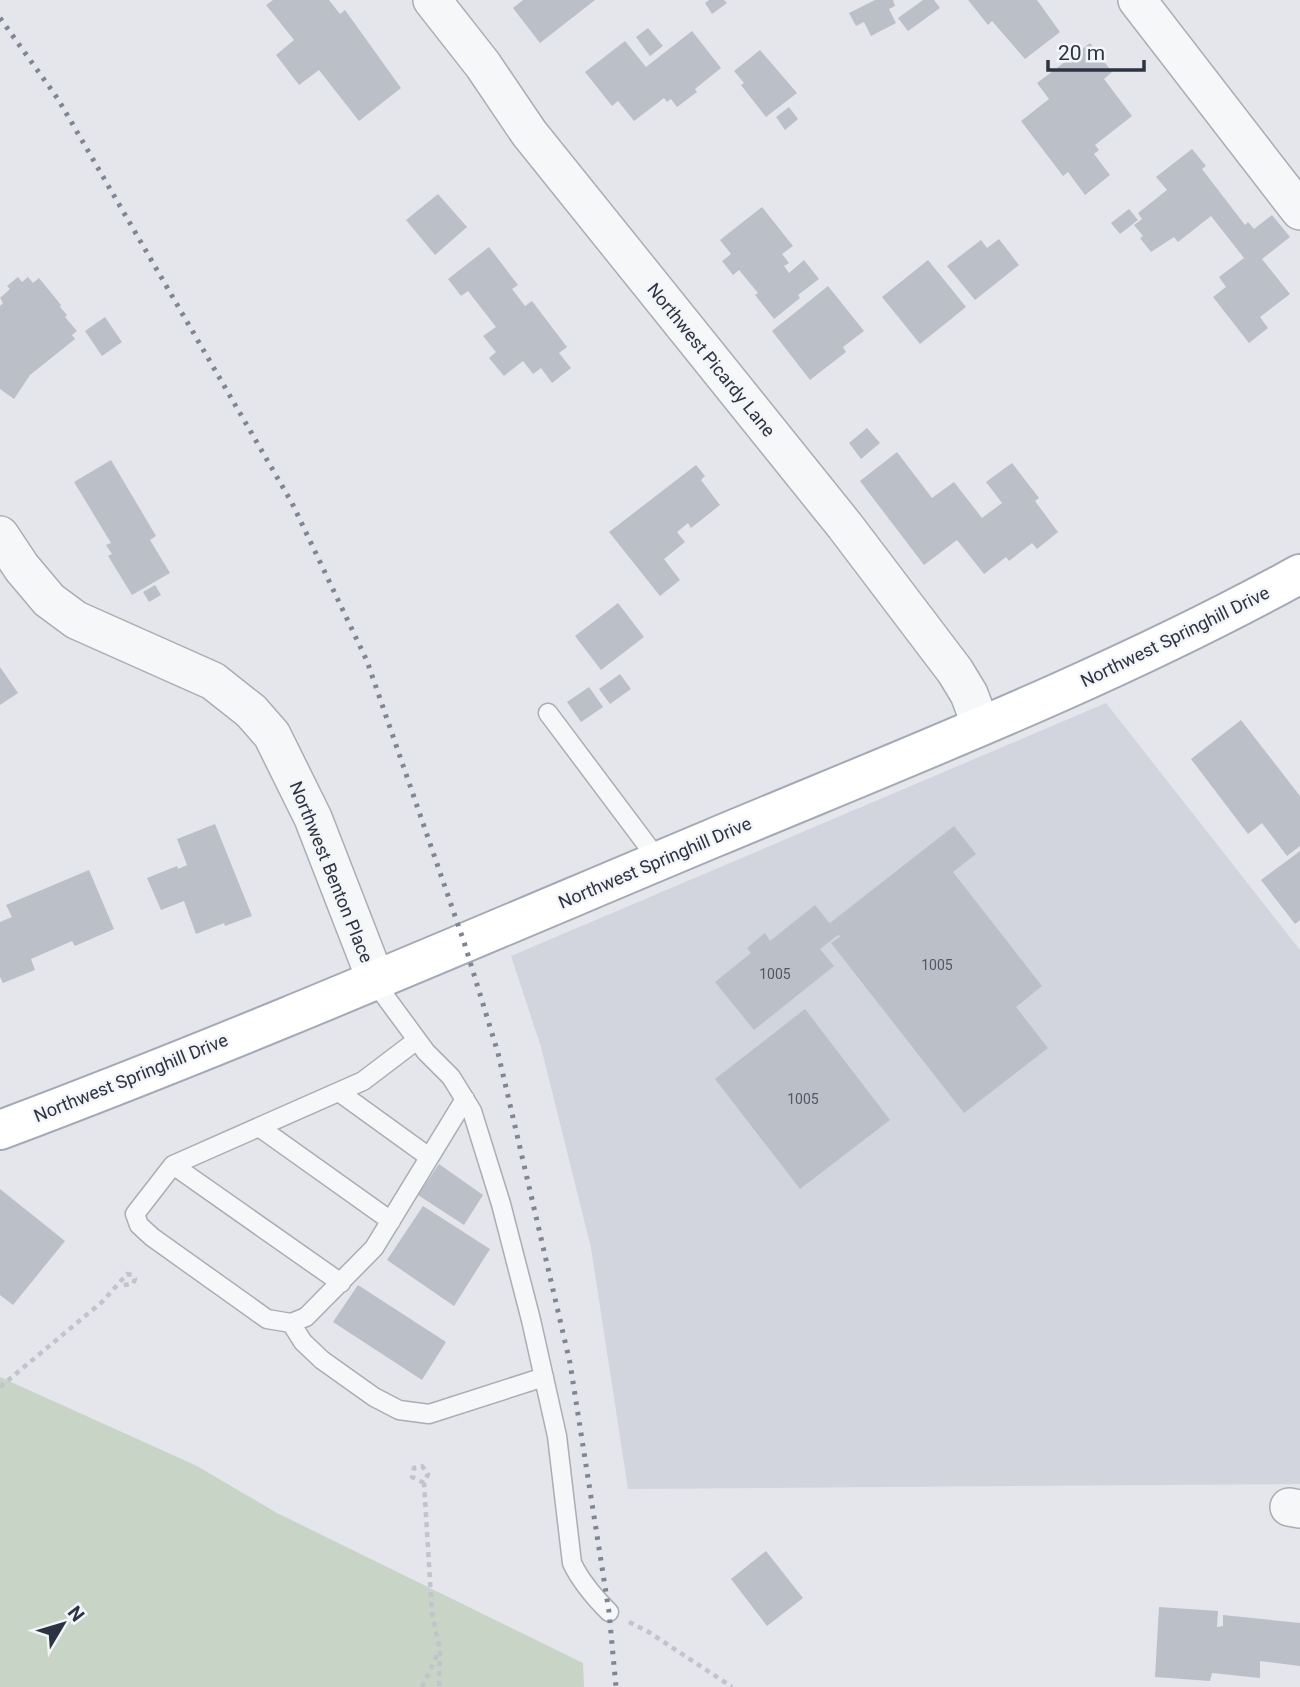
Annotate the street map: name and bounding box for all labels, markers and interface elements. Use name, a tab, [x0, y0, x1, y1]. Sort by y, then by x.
scale bar	[1048, 28, 1144, 72]
text: 20 m	[1058, 41, 1105, 65]
street label: Northwest Picardy Lane	[643, 279, 780, 441]
street label: Northwest Springhill Drive	[1077, 582, 1273, 691]
street label: Northwest Benton Place	[285, 778, 377, 966]
street label: Northwest Springhill Drive	[555, 812, 754, 913]
house number: 1005	[921, 957, 953, 973]
house number: 1005	[759, 966, 791, 982]
street label: Northwest Springhill Drive	[31, 1029, 231, 1126]
house number: 1005	[787, 1091, 819, 1107]
north arrow	[28, 1589, 98, 1659]
text: N	[63, 1601, 89, 1626]

